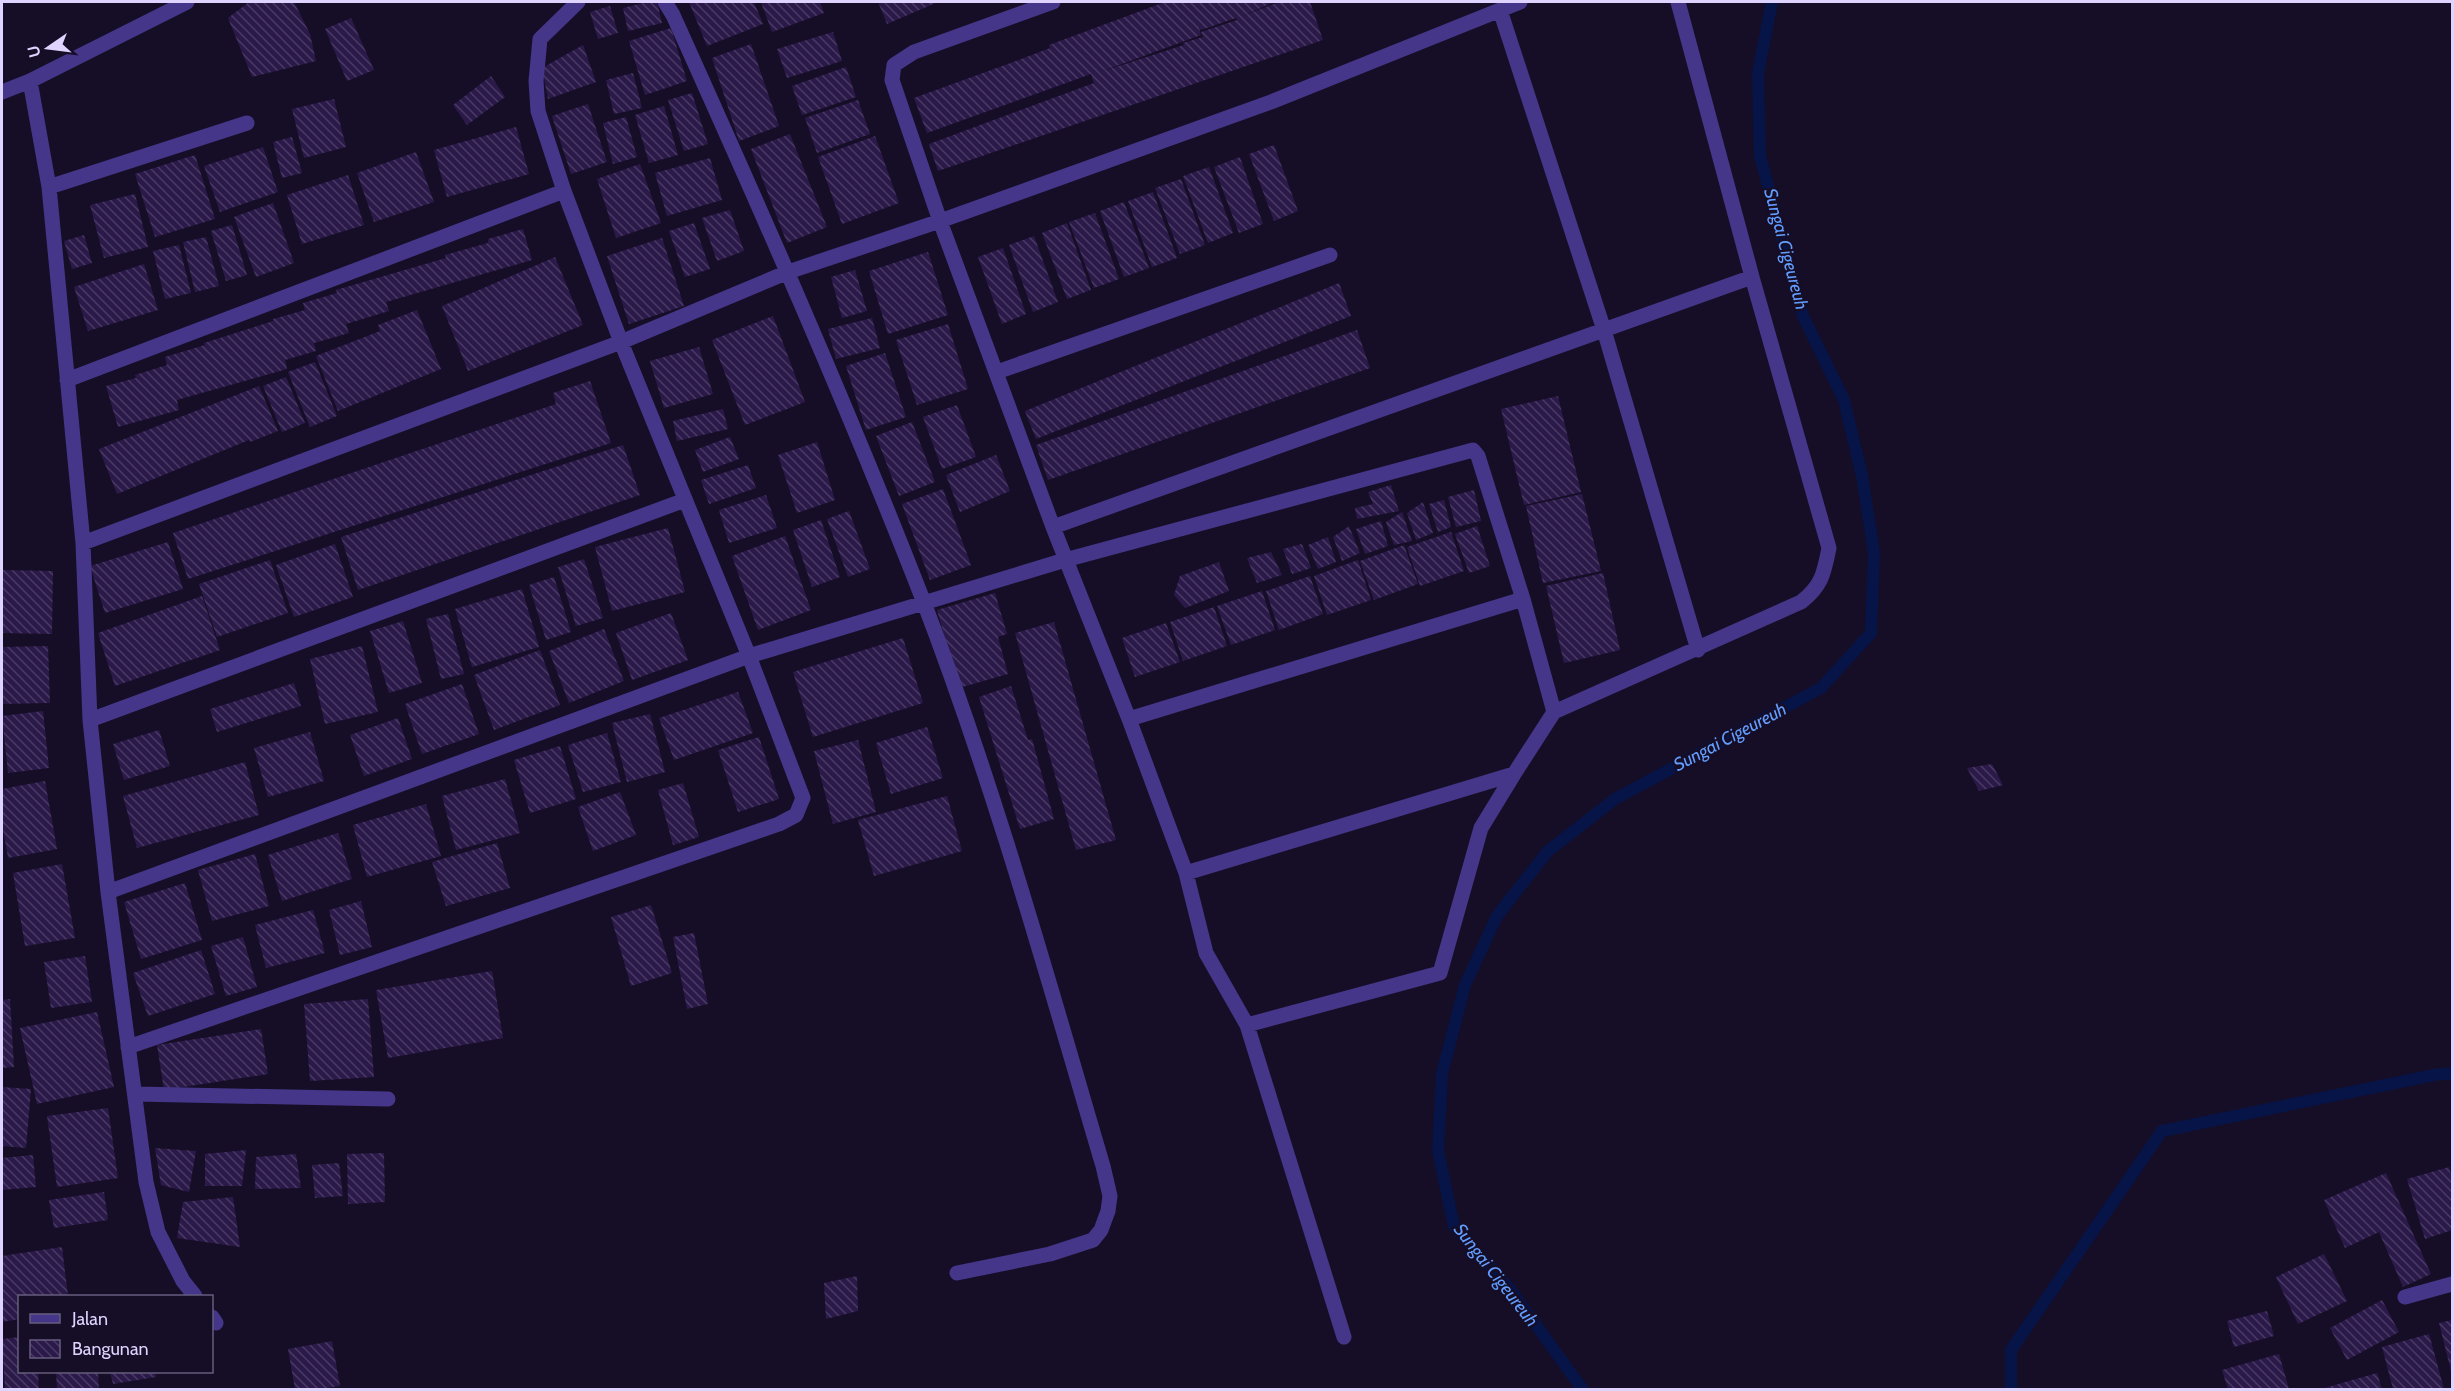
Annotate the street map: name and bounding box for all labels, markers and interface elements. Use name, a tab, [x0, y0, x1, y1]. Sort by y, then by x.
north arrow	[18, 18, 78, 78]
text: U	[23, 44, 45, 59]
water label: Sungai Cigeureuh	[1759, 186, 1813, 312]
water label: Sungai Cigeureuh	[1670, 698, 1790, 776]
water label: Sungai Cigeureuh	[1449, 1219, 1543, 1331]
legend	[18, 1295, 213, 1373]
text: Jalan	[71, 1308, 108, 1330]
text: Bangunan	[72, 1338, 149, 1360]

